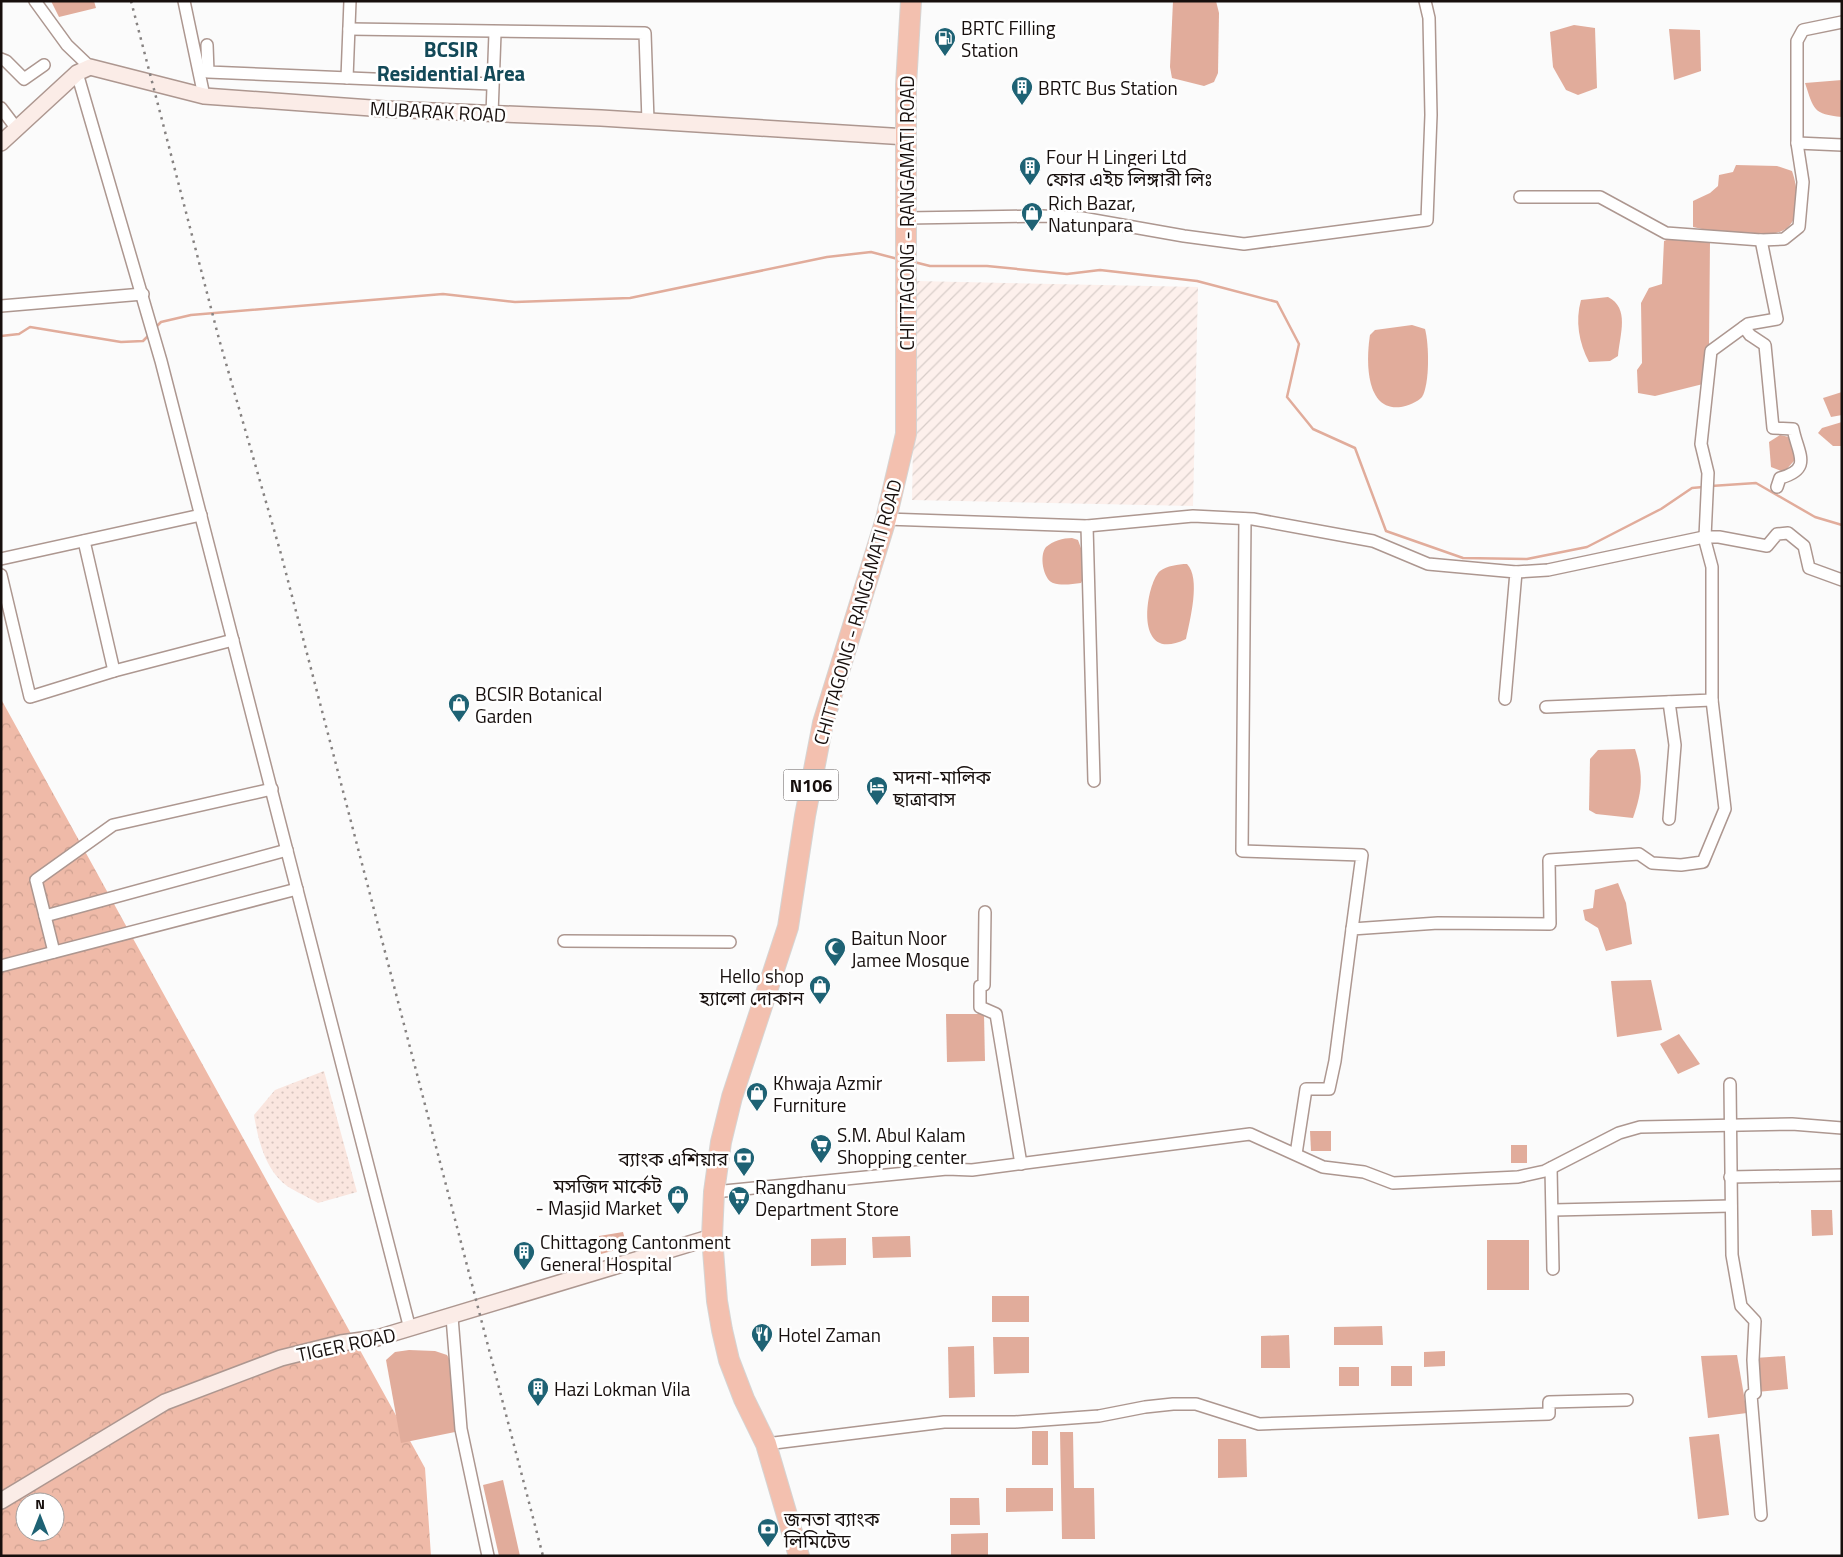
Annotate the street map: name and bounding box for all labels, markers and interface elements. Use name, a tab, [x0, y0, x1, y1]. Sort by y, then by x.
place label: BRTC Filling Station	[961, 13, 1056, 64]
fuel station icon: BRTC Filling Station	[933, 26, 957, 57]
district label: BCSIR Residential Area	[377, 33, 526, 89]
place label: BRTC Bus Station	[1038, 73, 1178, 102]
street label: CHITTAGONG - RANGAMATI ROAD	[892, 75, 921, 351]
building icon: BRTC Bus Station	[1010, 75, 1034, 106]
street label: MUBARAK ROAD	[369, 93, 507, 129]
place label: Four H Lingeri Ltd ফোর এইচ লিঙ্গারী লিঃ	[1046, 142, 1213, 193]
building icon: Four H Lingeri Ltd ফোর এইচ লিঙ্গারী লিঃ	[1018, 155, 1042, 186]
place label: Rich Bazar, Natunpara	[1048, 188, 1136, 239]
shop icon: Rich Bazar, Natunpara	[1020, 201, 1044, 232]
street label: CHITTAGONG - RANGAMATI ROAD	[805, 476, 909, 748]
place label: BCSIR Botanical Garden	[475, 679, 602, 730]
shop icon: BCSIR Botanical Garden	[447, 692, 471, 723]
place label: মদনা-মালিক ছাত্রাবাস	[892, 762, 992, 813]
road number: N106	[784, 770, 838, 800]
hotel icon: মদনা-মালিক ছাত্রাবাস	[865, 775, 889, 806]
place label: Baitun Noor Jamee Mosque	[851, 923, 970, 974]
mosque icon: Baitun Noor Jamee Mosque	[823, 936, 847, 967]
place label: Hello shop হ্যালো দোকান	[698, 961, 805, 1012]
shop icon: Hello shop হ্যালো দোকান	[808, 974, 832, 1005]
place label: Khwaja Azmir Furniture	[773, 1068, 883, 1119]
shop icon: Khwaja Azmir Furniture	[745, 1081, 769, 1112]
place label: S.M. Abul Kalam Shopping center	[837, 1120, 967, 1171]
supermarket icon: S.M. Abul Kalam Shopping center	[809, 1133, 833, 1164]
place label: ব্যাংক এশিয়ার	[618, 1144, 729, 1173]
bank icon: ব্যাংক এশিয়ার	[732, 1146, 756, 1177]
place label: মসজিদ মার্কেট - Masjid Market	[536, 1171, 663, 1222]
place label: Rangdhanu Department Store	[755, 1172, 899, 1223]
shop icon: মসজিদ মার্কেট - Masjid Market	[666, 1184, 690, 1215]
supermarket icon: Rangdhanu Department Store	[727, 1185, 751, 1216]
place label: Chittagong Cantonment General Hospital	[540, 1227, 731, 1278]
building icon: Chittagong Cantonment General Hospital	[512, 1240, 536, 1271]
street label: TIGER ROAD	[294, 1319, 398, 1369]
place label: Hotel Zaman	[778, 1320, 881, 1349]
restaurant icon: Hotel Zaman	[750, 1322, 774, 1353]
place label: Hazi Lokman Vila	[554, 1374, 691, 1403]
building icon: Hazi Lokman Vila	[526, 1376, 550, 1407]
north arrow	[15, 1492, 65, 1542]
text: N	[35, 1493, 45, 1514]
place label: জনতা ব্যাংক লিমিটেড	[783, 1504, 880, 1555]
bank icon: জনতা ব্যাংক লিমিটেড	[756, 1517, 780, 1548]

